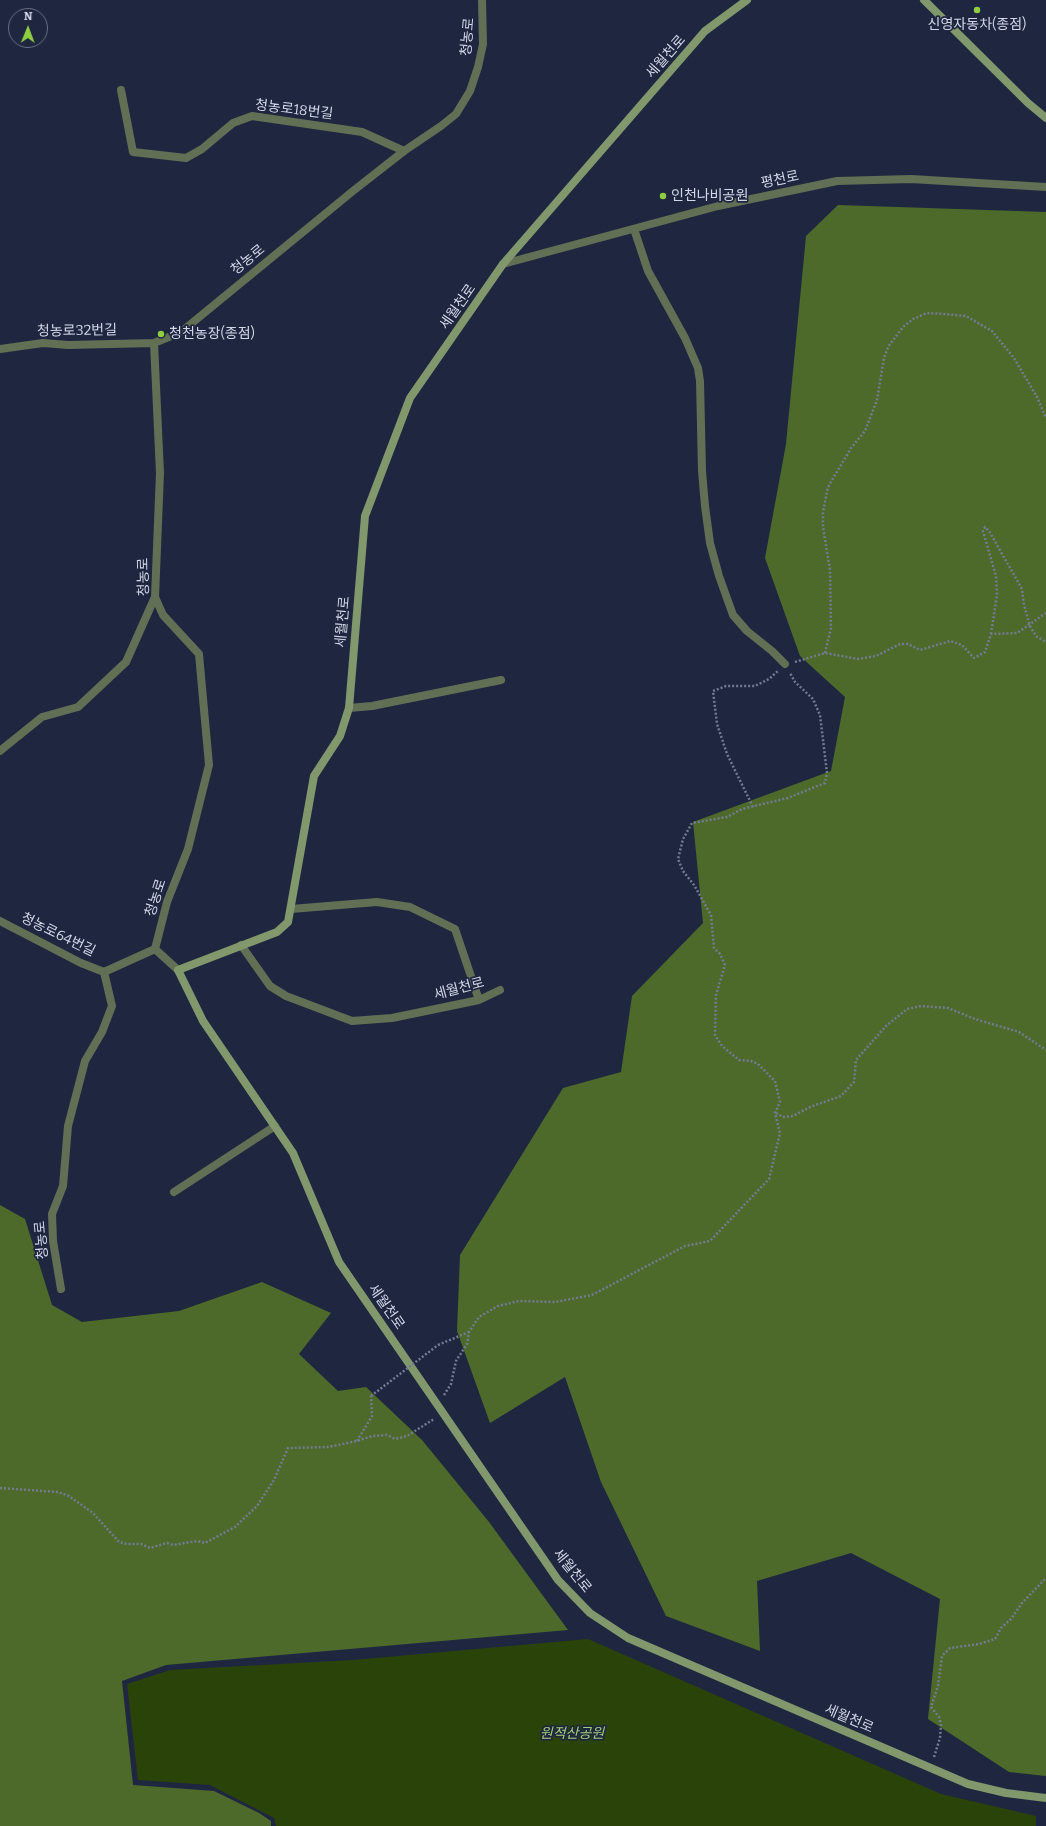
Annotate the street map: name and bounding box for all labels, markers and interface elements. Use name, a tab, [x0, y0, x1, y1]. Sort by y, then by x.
marker: 신영자동차(종점)	[972, 5, 982, 15]
north arrow	[8, 8, 48, 48]
text: N	[24, 10, 33, 23]
street label: 청농로	[458, 17, 478, 57]
place label: 신영자동차(종점)	[928, 17, 1026, 33]
street label: 세월천로	[643, 32, 689, 82]
street label: 청농로18번길	[254, 97, 334, 123]
street label: 평천로	[759, 168, 801, 192]
place label: 인천나비공원	[671, 188, 748, 204]
marker: 인천나비공원	[658, 191, 668, 201]
street label: 청농로	[228, 241, 268, 279]
street label: 세월천로	[436, 281, 480, 333]
street label: 청농로32번길	[37, 322, 117, 340]
place label: 청천농장(종점)	[169, 326, 255, 342]
marker: 청천농장(종점)	[156, 329, 166, 339]
street label: 청농로	[135, 558, 153, 596]
street label: 세월천로	[332, 596, 354, 648]
street label: 청농로	[142, 877, 170, 919]
street label: 청농로64번길	[18, 910, 98, 960]
street label: 세월천로	[432, 974, 486, 1004]
street label: 청농로	[32, 1220, 52, 1260]
street label: 세월천로	[364, 1281, 408, 1333]
street label: 세월천로	[549, 1546, 595, 1596]
street label: 세월천로	[822, 1701, 876, 1737]
park label: 원적산공원	[540, 1726, 604, 1742]

